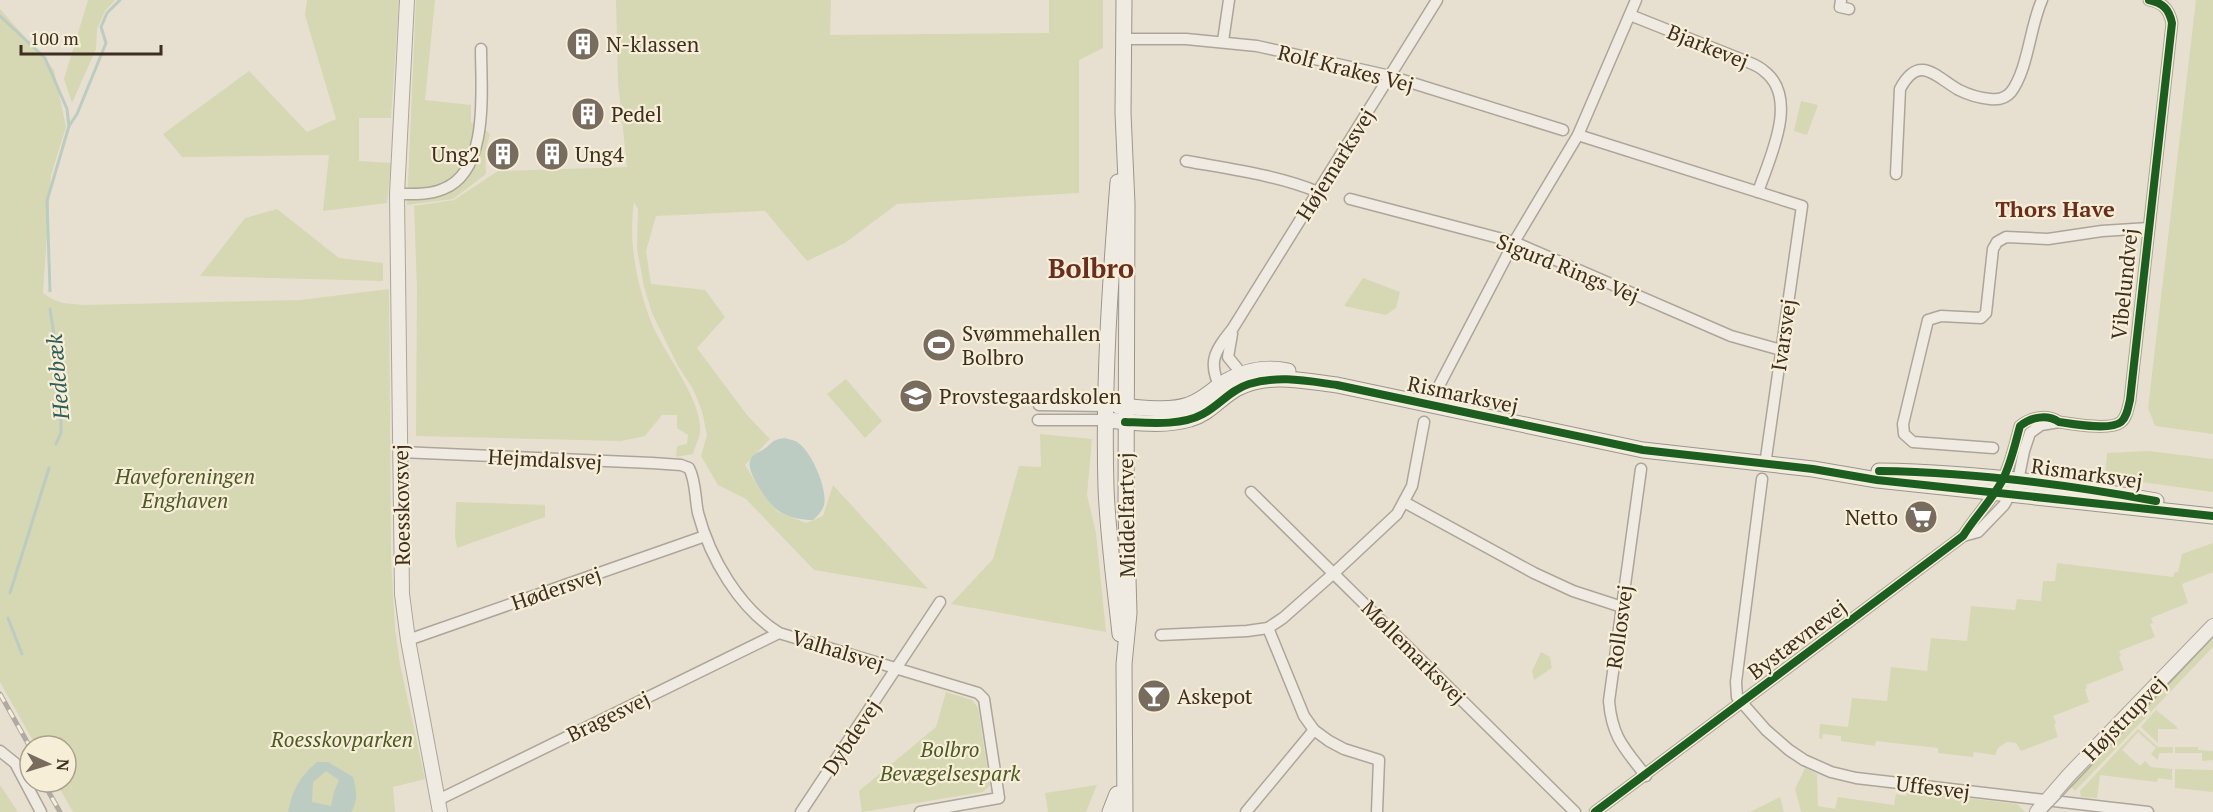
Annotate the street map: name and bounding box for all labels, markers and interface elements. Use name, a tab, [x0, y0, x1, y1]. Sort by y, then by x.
street label: Bjarkevej	[1663, 17, 1753, 75]
scale bar	[21, 18, 160, 56]
text: 100 m	[30, 26, 79, 50]
building icon: N-klassen	[565, 26, 601, 62]
place label: N-klassen	[606, 30, 700, 58]
street label: Rolf Krakes Vej	[1275, 38, 1417, 98]
building icon: Pedel	[570, 96, 606, 132]
place label: Pedel	[611, 100, 662, 128]
street label: Højemarksvej	[1289, 103, 1381, 225]
building icon: Ung2	[485, 136, 521, 172]
building icon: Ung4	[534, 136, 570, 172]
place label: Ung2	[431, 140, 480, 168]
place label: Ung4	[575, 140, 625, 168]
district label: Thors Have	[1995, 194, 2115, 223]
street label: Sigurd Rings Vej	[1493, 227, 1643, 309]
street label: Vibelundvej	[2104, 227, 2144, 341]
district label: Bolbro	[1048, 250, 1134, 286]
street label: Ivarsvej	[1764, 297, 1802, 373]
place label: Svømmehallen Bolbro	[962, 319, 1101, 371]
sports icon: Svømmehallen Bolbro	[921, 327, 957, 363]
water label: Hedebæk	[39, 332, 75, 422]
street label: Rismarksvej	[1405, 369, 1521, 419]
school or university icon: Provstegaardskolen	[898, 378, 934, 414]
place label: Provstegaardskolen	[939, 382, 1122, 410]
street label: Hejmdalsvej	[487, 442, 603, 476]
street label: Roesskovsvej	[386, 444, 416, 566]
street label: Rismarksvej	[2029, 451, 2145, 495]
street label: Middelfartvej	[1111, 452, 1141, 578]
park label: Haveforeningen Enghaven	[114, 462, 255, 514]
supermarket icon: Netto	[1903, 499, 1939, 535]
place label: Netto	[1845, 503, 1898, 531]
street label: Hødersvej	[507, 560, 605, 616]
street label: Rollosvej	[1599, 583, 1639, 671]
street label: Bystævnevej	[1742, 593, 1852, 685]
street label: Møllemarksvej	[1356, 594, 1472, 710]
street label: Valhalsvej	[789, 623, 887, 677]
street label: Højstrupvej	[2076, 669, 2172, 767]
bar icon: Askepot	[1136, 678, 1172, 714]
place label: Askepot	[1177, 682, 1253, 710]
street label: Bragesvej	[562, 684, 654, 748]
street label: Dybdevej	[815, 694, 887, 780]
park label: Roesskovparken	[270, 725, 413, 753]
north arrow	[18, 734, 78, 794]
park label: Bolbro Bevægelsespark	[879, 735, 1021, 787]
text: N	[52, 758, 74, 772]
street label: Uffesvej	[1894, 769, 1972, 805]

